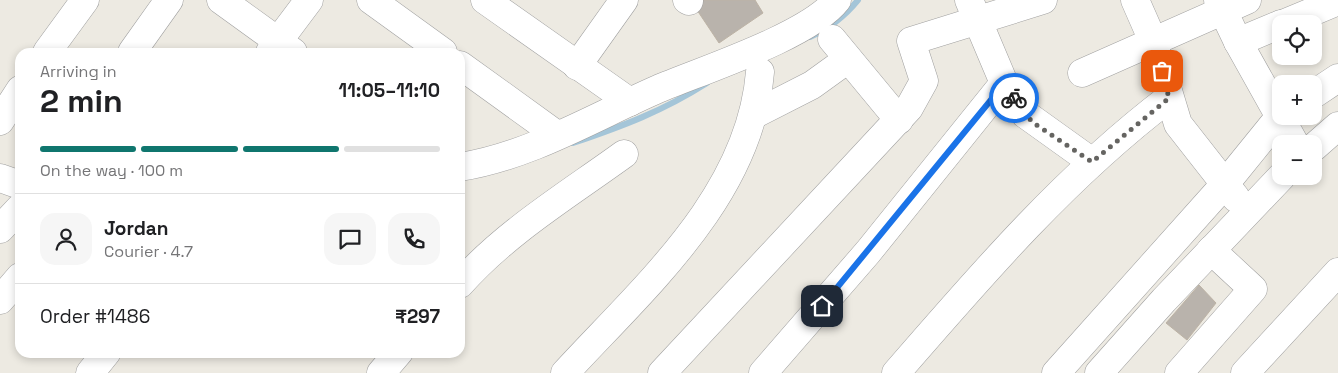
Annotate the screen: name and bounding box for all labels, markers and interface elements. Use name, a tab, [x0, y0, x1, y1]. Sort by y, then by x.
map controls	[1272, 15, 1322, 185]
button: locate	[1272, 15, 1322, 65]
pin	[1141, 50, 1183, 92]
icon: bag	[1148, 57, 1176, 85]
text: Arriving in	[40, 61, 117, 82]
courier	[989, 73, 1039, 123]
button: +	[1272, 75, 1322, 125]
text: 11:05–11:10	[339, 78, 440, 103]
text: 2 min	[40, 81, 123, 121]
icon: bike	[1000, 84, 1028, 112]
button: −	[1272, 135, 1322, 185]
text: On the way · 100 m	[40, 160, 183, 181]
button: person	[40, 213, 92, 265]
button: chat	[324, 213, 376, 265]
button: phone	[388, 213, 440, 265]
text: Jordan	[104, 216, 169, 241]
text: Courier · 4.7	[104, 241, 193, 262]
pin	[801, 285, 843, 327]
icon: home	[808, 292, 836, 320]
text: Order #1486	[40, 304, 150, 329]
text: ₹297	[395, 304, 440, 329]

